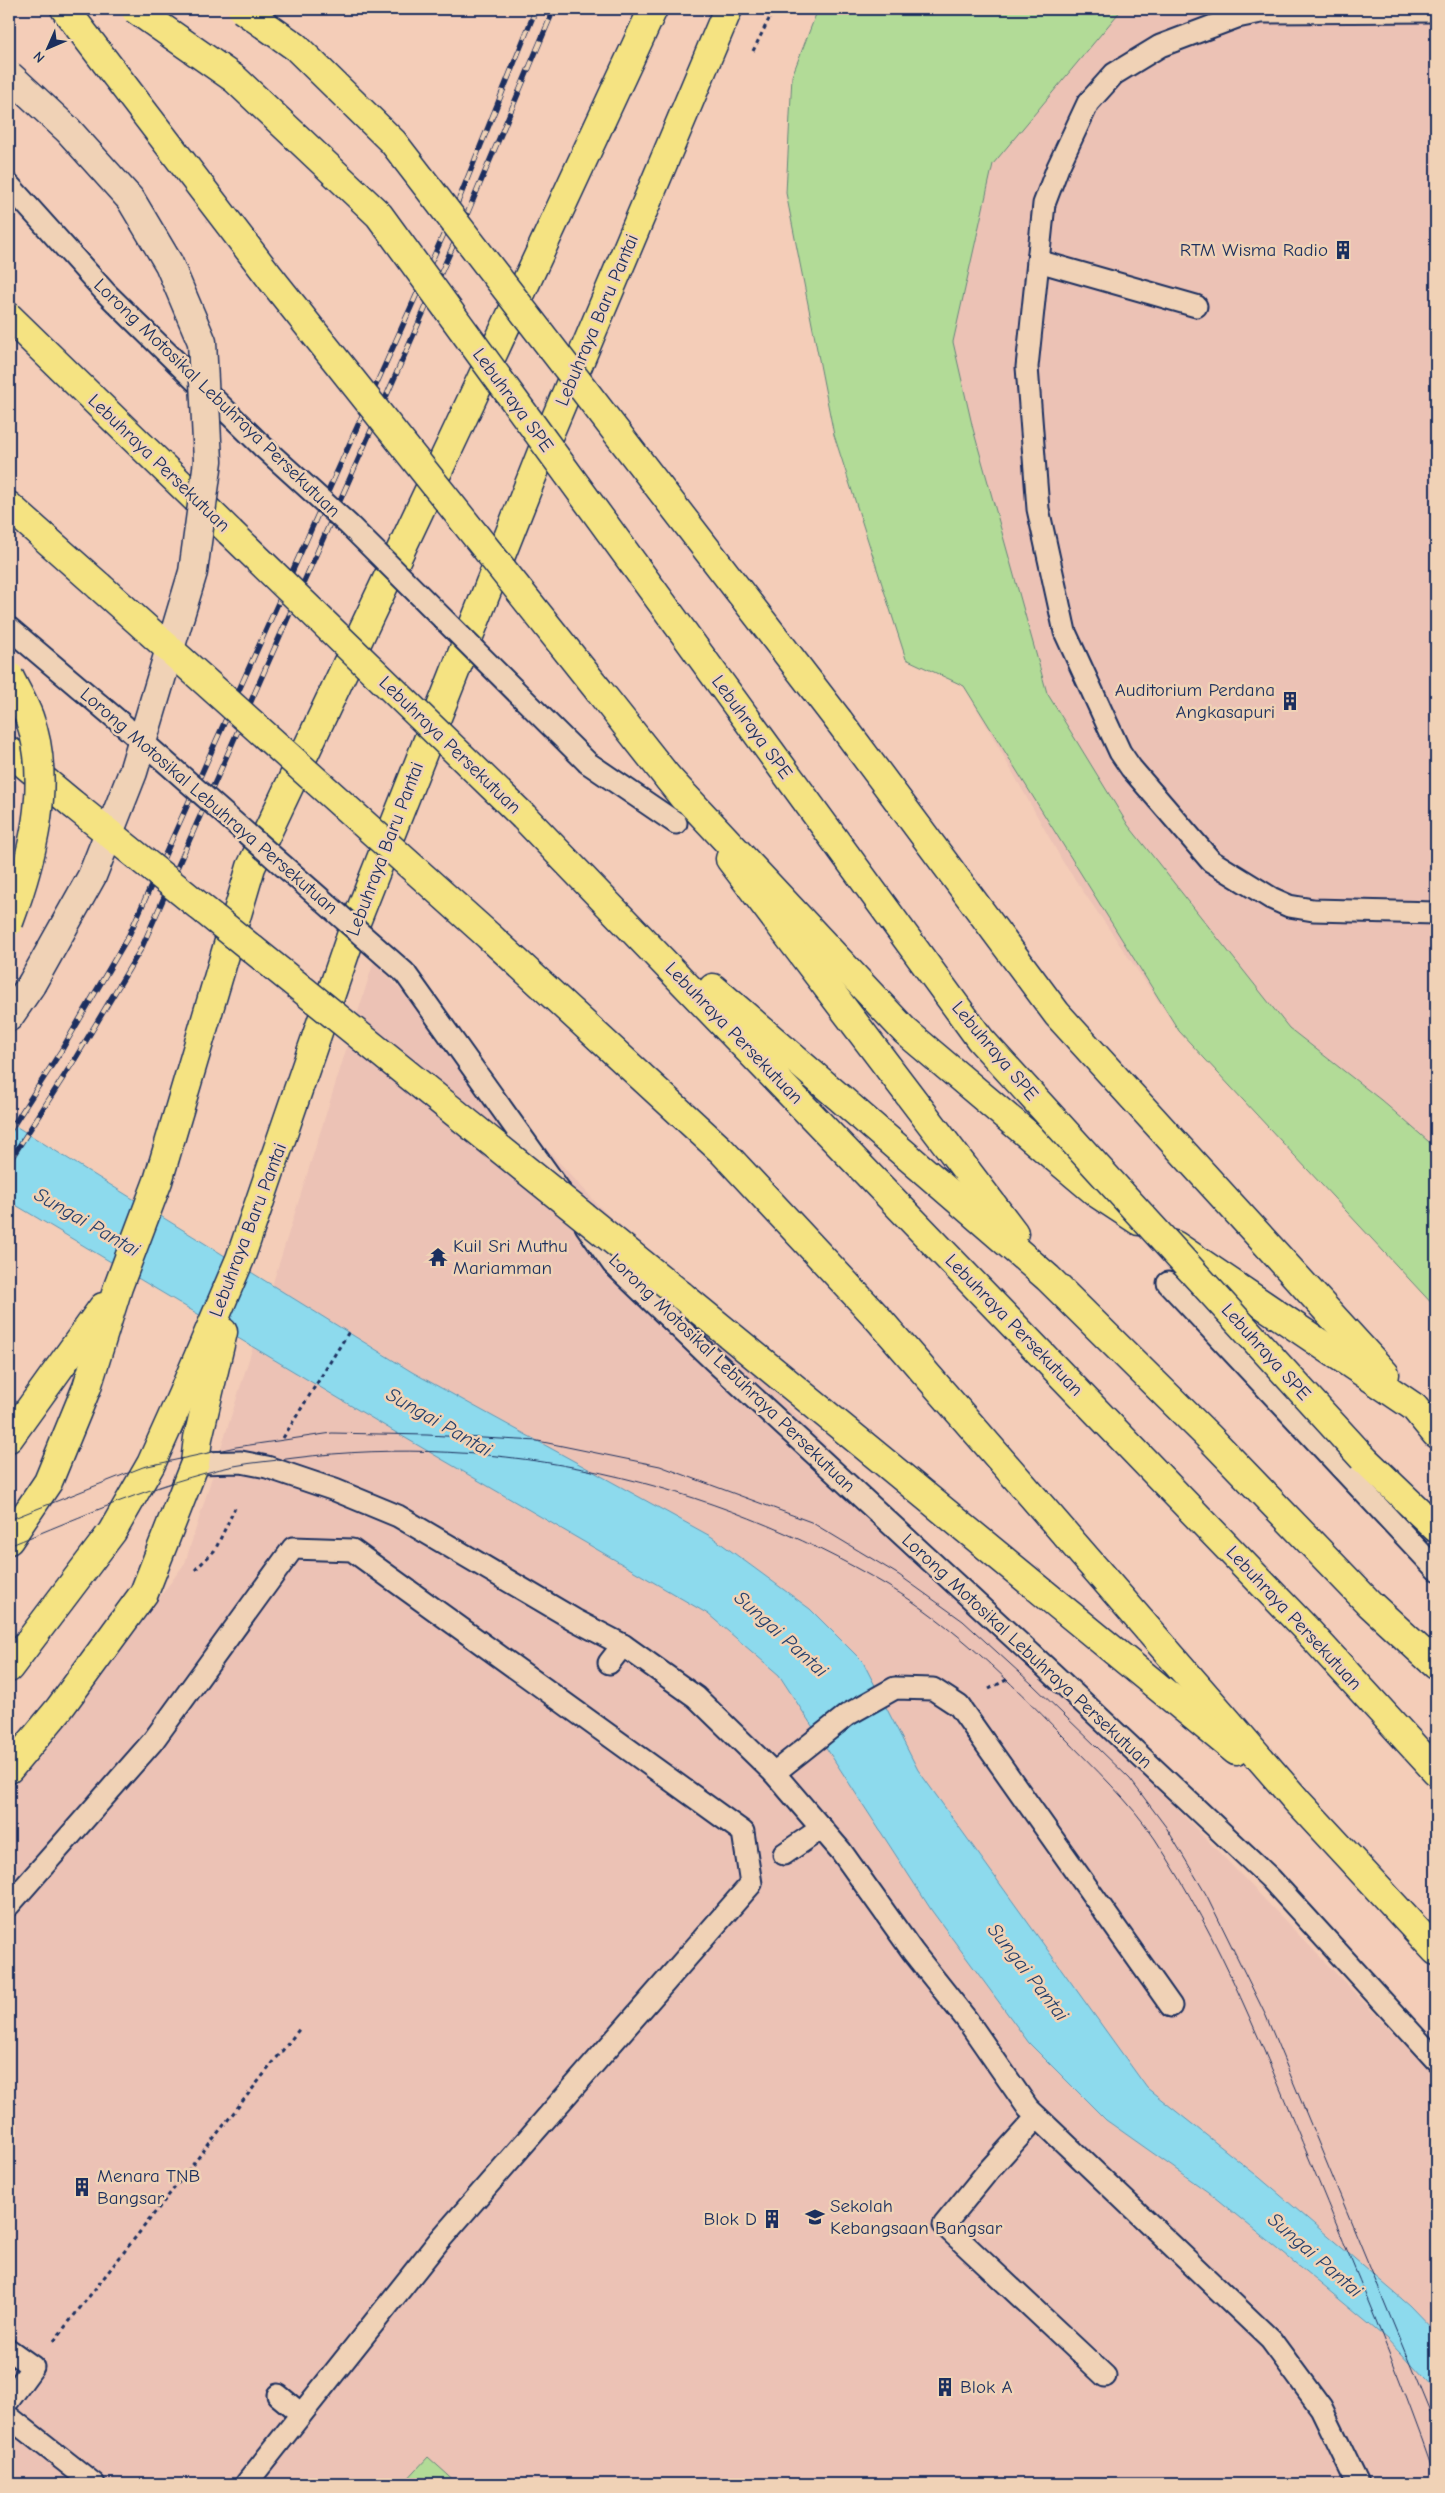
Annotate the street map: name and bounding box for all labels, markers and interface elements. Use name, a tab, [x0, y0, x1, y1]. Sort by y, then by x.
north arrow	[22, 22, 72, 72]
text: N	[30, 48, 48, 66]
street label: Lebuhraya Baru Pantai	[551, 231, 643, 409]
place label: RTM Wisma Radio	[1180, 239, 1328, 261]
building icon: RTM Wisma Radio	[1332, 239, 1354, 261]
street label: Lorong Motosikal Lebuhraya Persekutuan	[89, 274, 345, 522]
street label: Lebuhraya SPE	[468, 344, 558, 456]
street label: Lebuhraya Persekutuan	[83, 389, 235, 537]
street label: Lebuhraya SPE	[707, 671, 797, 783]
street label: Lebuhraya Persekutuan	[374, 672, 526, 818]
place label: Auditorium Perdana Angkasapuri	[1115, 679, 1275, 723]
street label: Lorong Motosikal Lebuhraya Persekutuan	[76, 683, 342, 919]
building icon: Auditorium Perdana Angkasapuri	[1279, 690, 1301, 712]
street label: Lebuhraya Baru Pantai	[342, 759, 428, 939]
street label: Lebuhraya Persekutuan	[661, 957, 807, 1109]
street label: Lebuhraya SPE	[947, 997, 1043, 1105]
street label: Lebuhraya Baru Pantai	[205, 1140, 291, 1320]
water label: Sungai Pantai	[30, 1183, 144, 1262]
place label: Kuil Sri Muthu Mariamman	[453, 1235, 568, 1279]
temple icon: Kuil Sri Muthu Mariamman	[427, 1246, 449, 1268]
street label: Lorong Motosikal Lebuhraya Persekutuan	[604, 1249, 860, 1497]
street label: Lebuhraya Persekutuan	[941, 1249, 1087, 1401]
street label: Lebuhraya SPE	[1217, 1299, 1315, 1405]
water label: Sungai Pantai	[382, 1383, 496, 1462]
street label: Lorong Motosikal Lebuhraya Persekutuan	[897, 1529, 1157, 1773]
street label: Lebuhraya Persekutuan	[1222, 1541, 1366, 1695]
water label: Sungai Pantai	[730, 1586, 833, 1682]
water label: Sungai Pantai	[983, 1919, 1074, 2026]
place label: Menara TNB Bangsar	[97, 2165, 200, 2209]
building icon: Menara TNB Bangsar	[71, 2176, 93, 2198]
place label: Sekolah Kebangsaan Bangsar	[830, 2195, 1003, 2239]
school or university icon: Sekolah Kebangsaan Bangsar	[804, 2206, 826, 2228]
place label: Blok D	[704, 2208, 757, 2230]
building icon: Blok D	[761, 2208, 783, 2230]
water label: Sungai Pantai	[1263, 2208, 1367, 2303]
building icon: Blok A	[934, 2376, 956, 2398]
place label: Blok A	[960, 2376, 1013, 2398]

